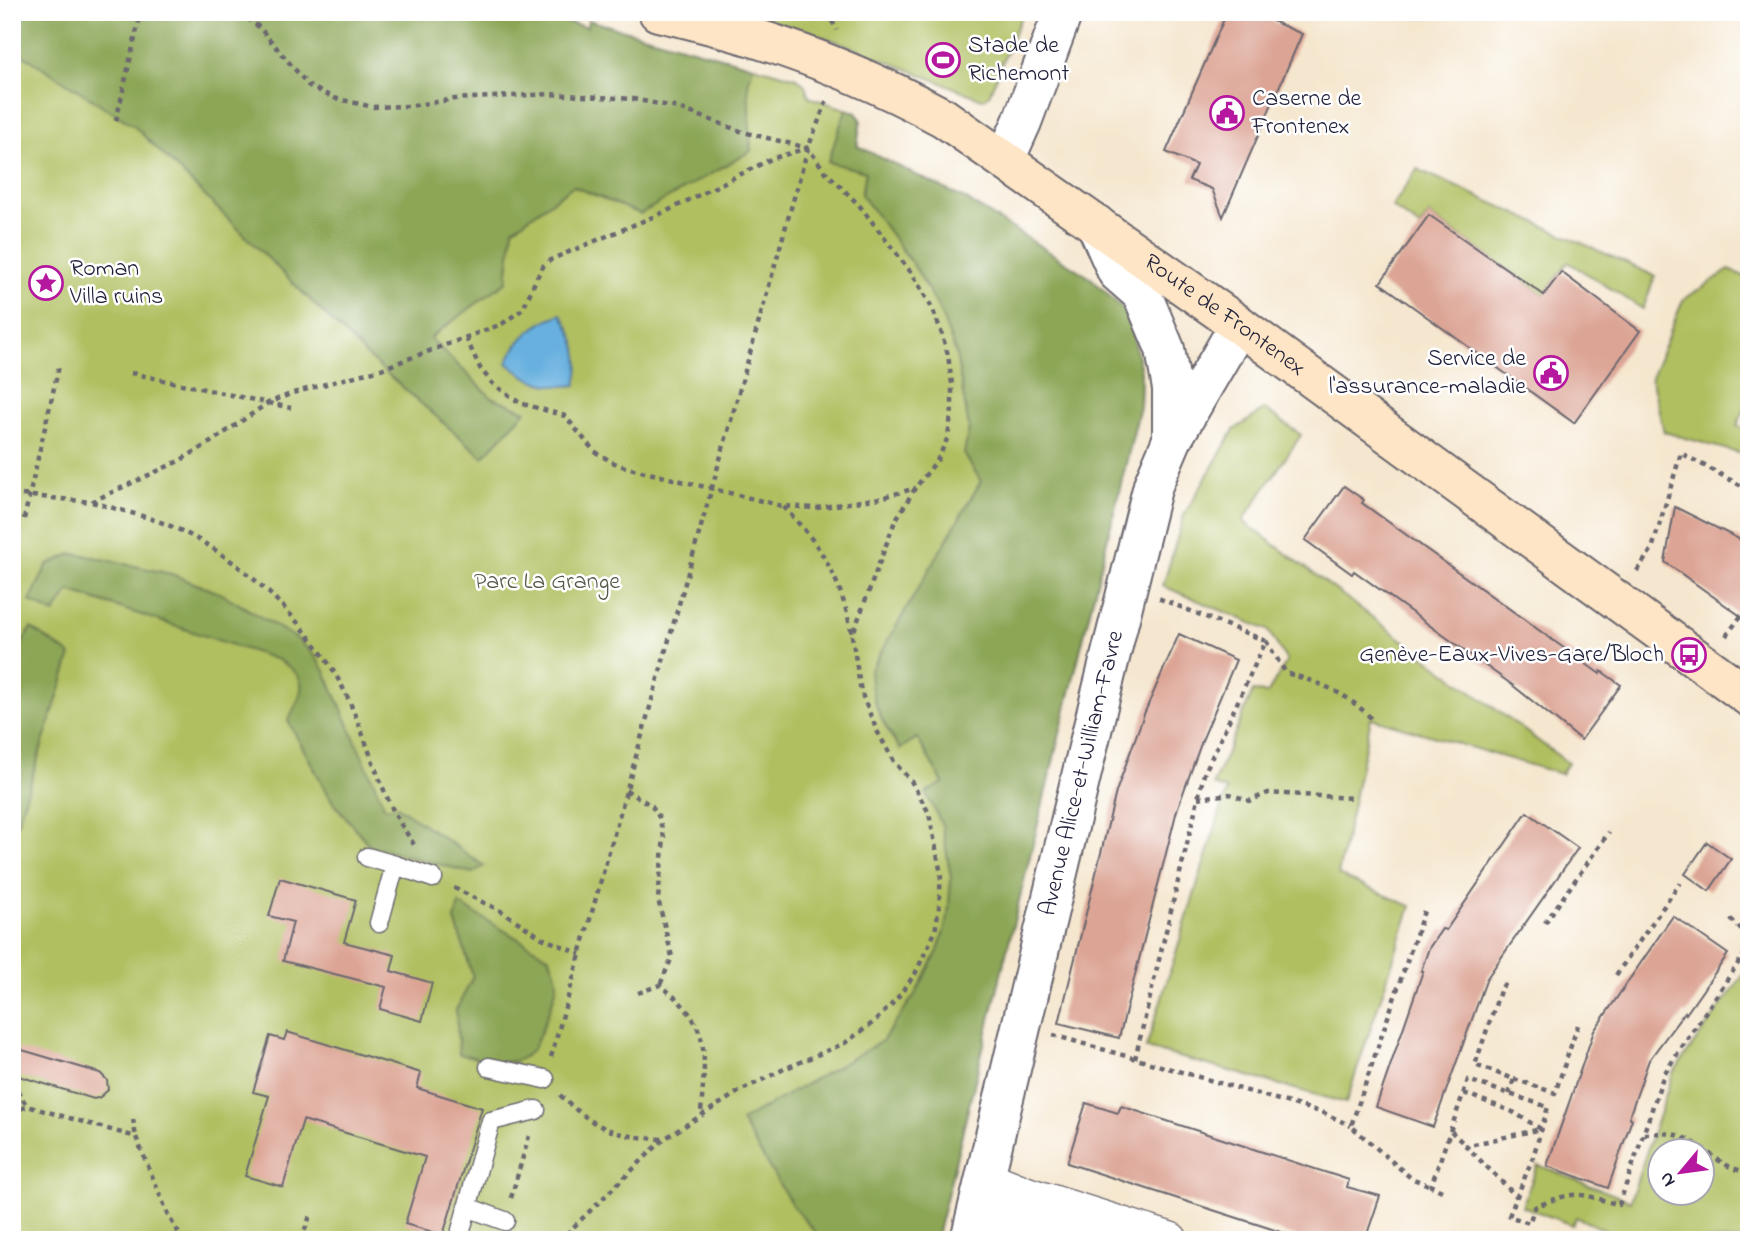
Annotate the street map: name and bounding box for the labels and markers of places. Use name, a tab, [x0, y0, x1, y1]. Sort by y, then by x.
place label: Stade de Richemont	[968, 29, 1069, 92]
sports icon: Stade de Richemont	[924, 41, 962, 79]
place label: Caserne de Frontenex	[1251, 82, 1362, 145]
public building icon: Caserne de Frontenex	[1208, 94, 1246, 132]
place label: Roman Villa ruins	[69, 252, 163, 315]
place icon: Roman Villa ruins	[27, 264, 65, 302]
place label: Service de l'assurance-maladie	[1329, 342, 1526, 405]
public building icon: Service de l'assurance-maladie	[1532, 354, 1570, 392]
bus stop icon: Genève-Eaux-Vives-Gare/Bloch	[1670, 636, 1708, 674]
place label: Genève-Eaux-Vives-Gare/Bloch	[1359, 638, 1664, 673]

